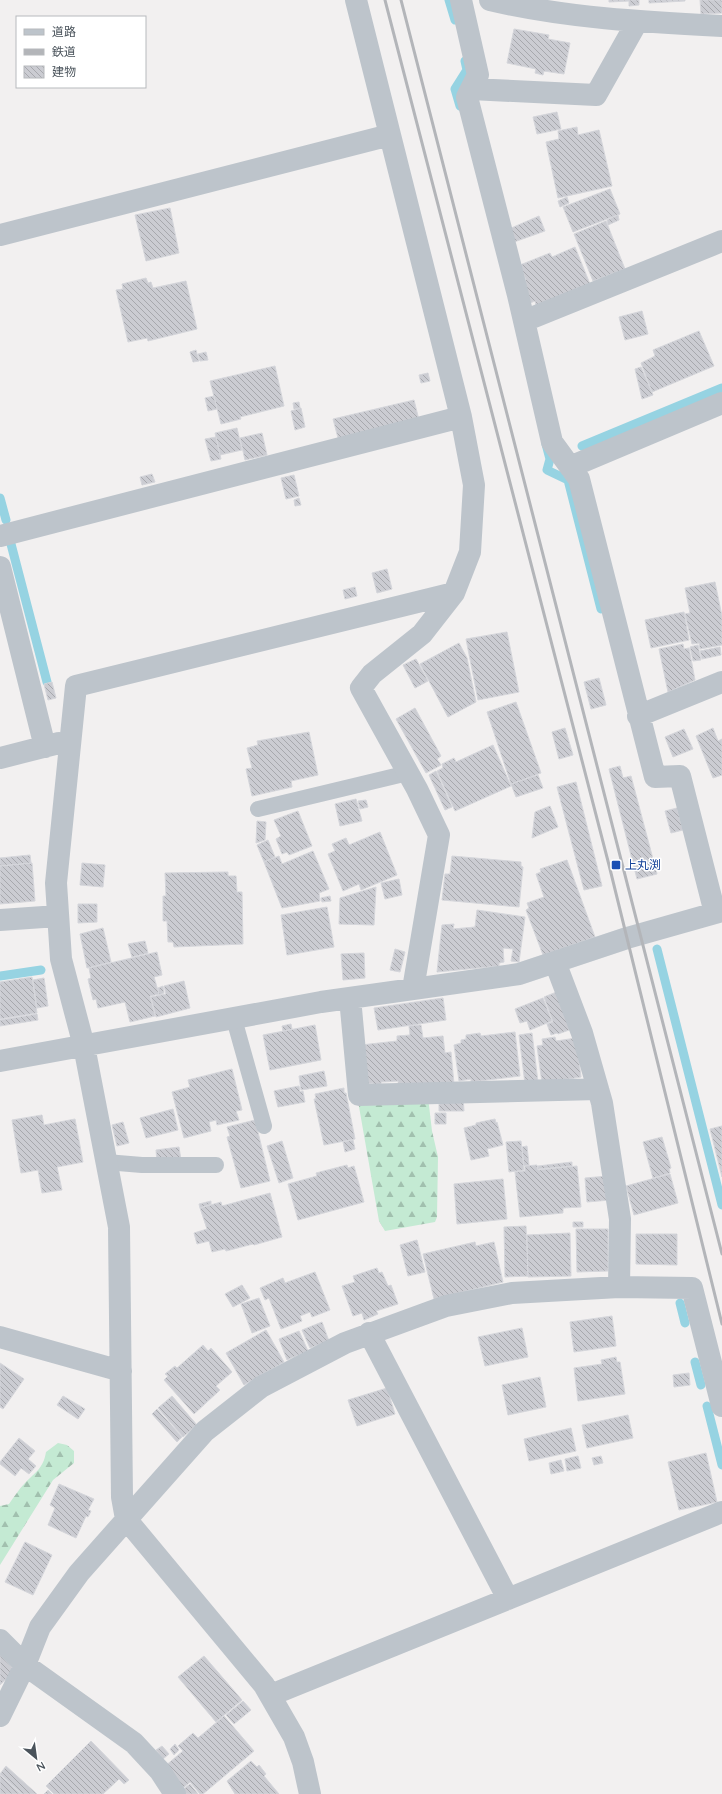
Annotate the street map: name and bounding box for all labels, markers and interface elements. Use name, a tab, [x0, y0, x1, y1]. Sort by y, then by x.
legend	[16, 16, 146, 88]
text: 道路	[52, 24, 76, 39]
text: 鉄道	[52, 44, 76, 59]
text: 建物	[52, 64, 76, 79]
place label: 上丸渕	[625, 857, 661, 872]
marker: 上丸渕	[610, 859, 622, 871]
north arrow	[16, 1738, 56, 1778]
text: N	[34, 1759, 48, 1775]

